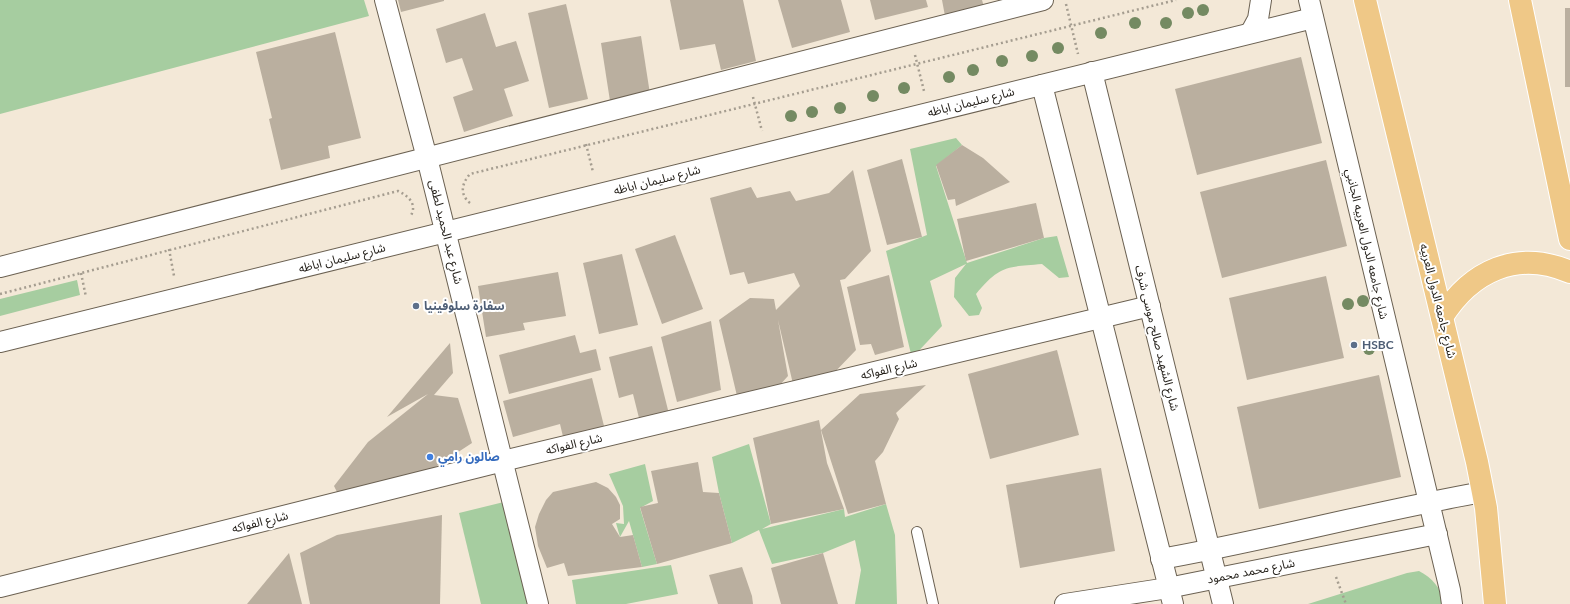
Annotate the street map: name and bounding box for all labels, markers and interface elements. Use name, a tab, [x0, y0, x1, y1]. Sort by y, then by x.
street label: شارع سليمان اباظه	[926, 83, 1016, 122]
street label: شارع سليمان اباظه	[612, 161, 702, 200]
street label: شارع جامعه الدول العربيه الجانبي	[1340, 167, 1392, 321]
street label: شارع عبد الحميد لطفى	[424, 178, 467, 286]
street label: شارع سليمان اباظه	[297, 239, 387, 278]
street label: شارع جامعه الدول العربيه	[1415, 242, 1460, 360]
street label: شارع الشهيد صالح موسى شرف	[1130, 263, 1183, 413]
place label: سفارة سلوفينيا	[424, 298, 505, 313]
marker: سفارة سلوفينيا	[411, 301, 421, 311]
place label: HSBC	[1362, 337, 1394, 352]
marker: HSBC	[1349, 340, 1359, 350]
street label: شارع الفواكه	[859, 355, 919, 384]
street label: شارع الفواكه	[544, 430, 604, 459]
place label: صالون رامي	[438, 449, 500, 467]
marker: صالون رامي	[425, 452, 435, 462]
street label: شارع الفواكه	[230, 507, 290, 538]
street label: شارع محمد محمود	[1206, 555, 1296, 588]

